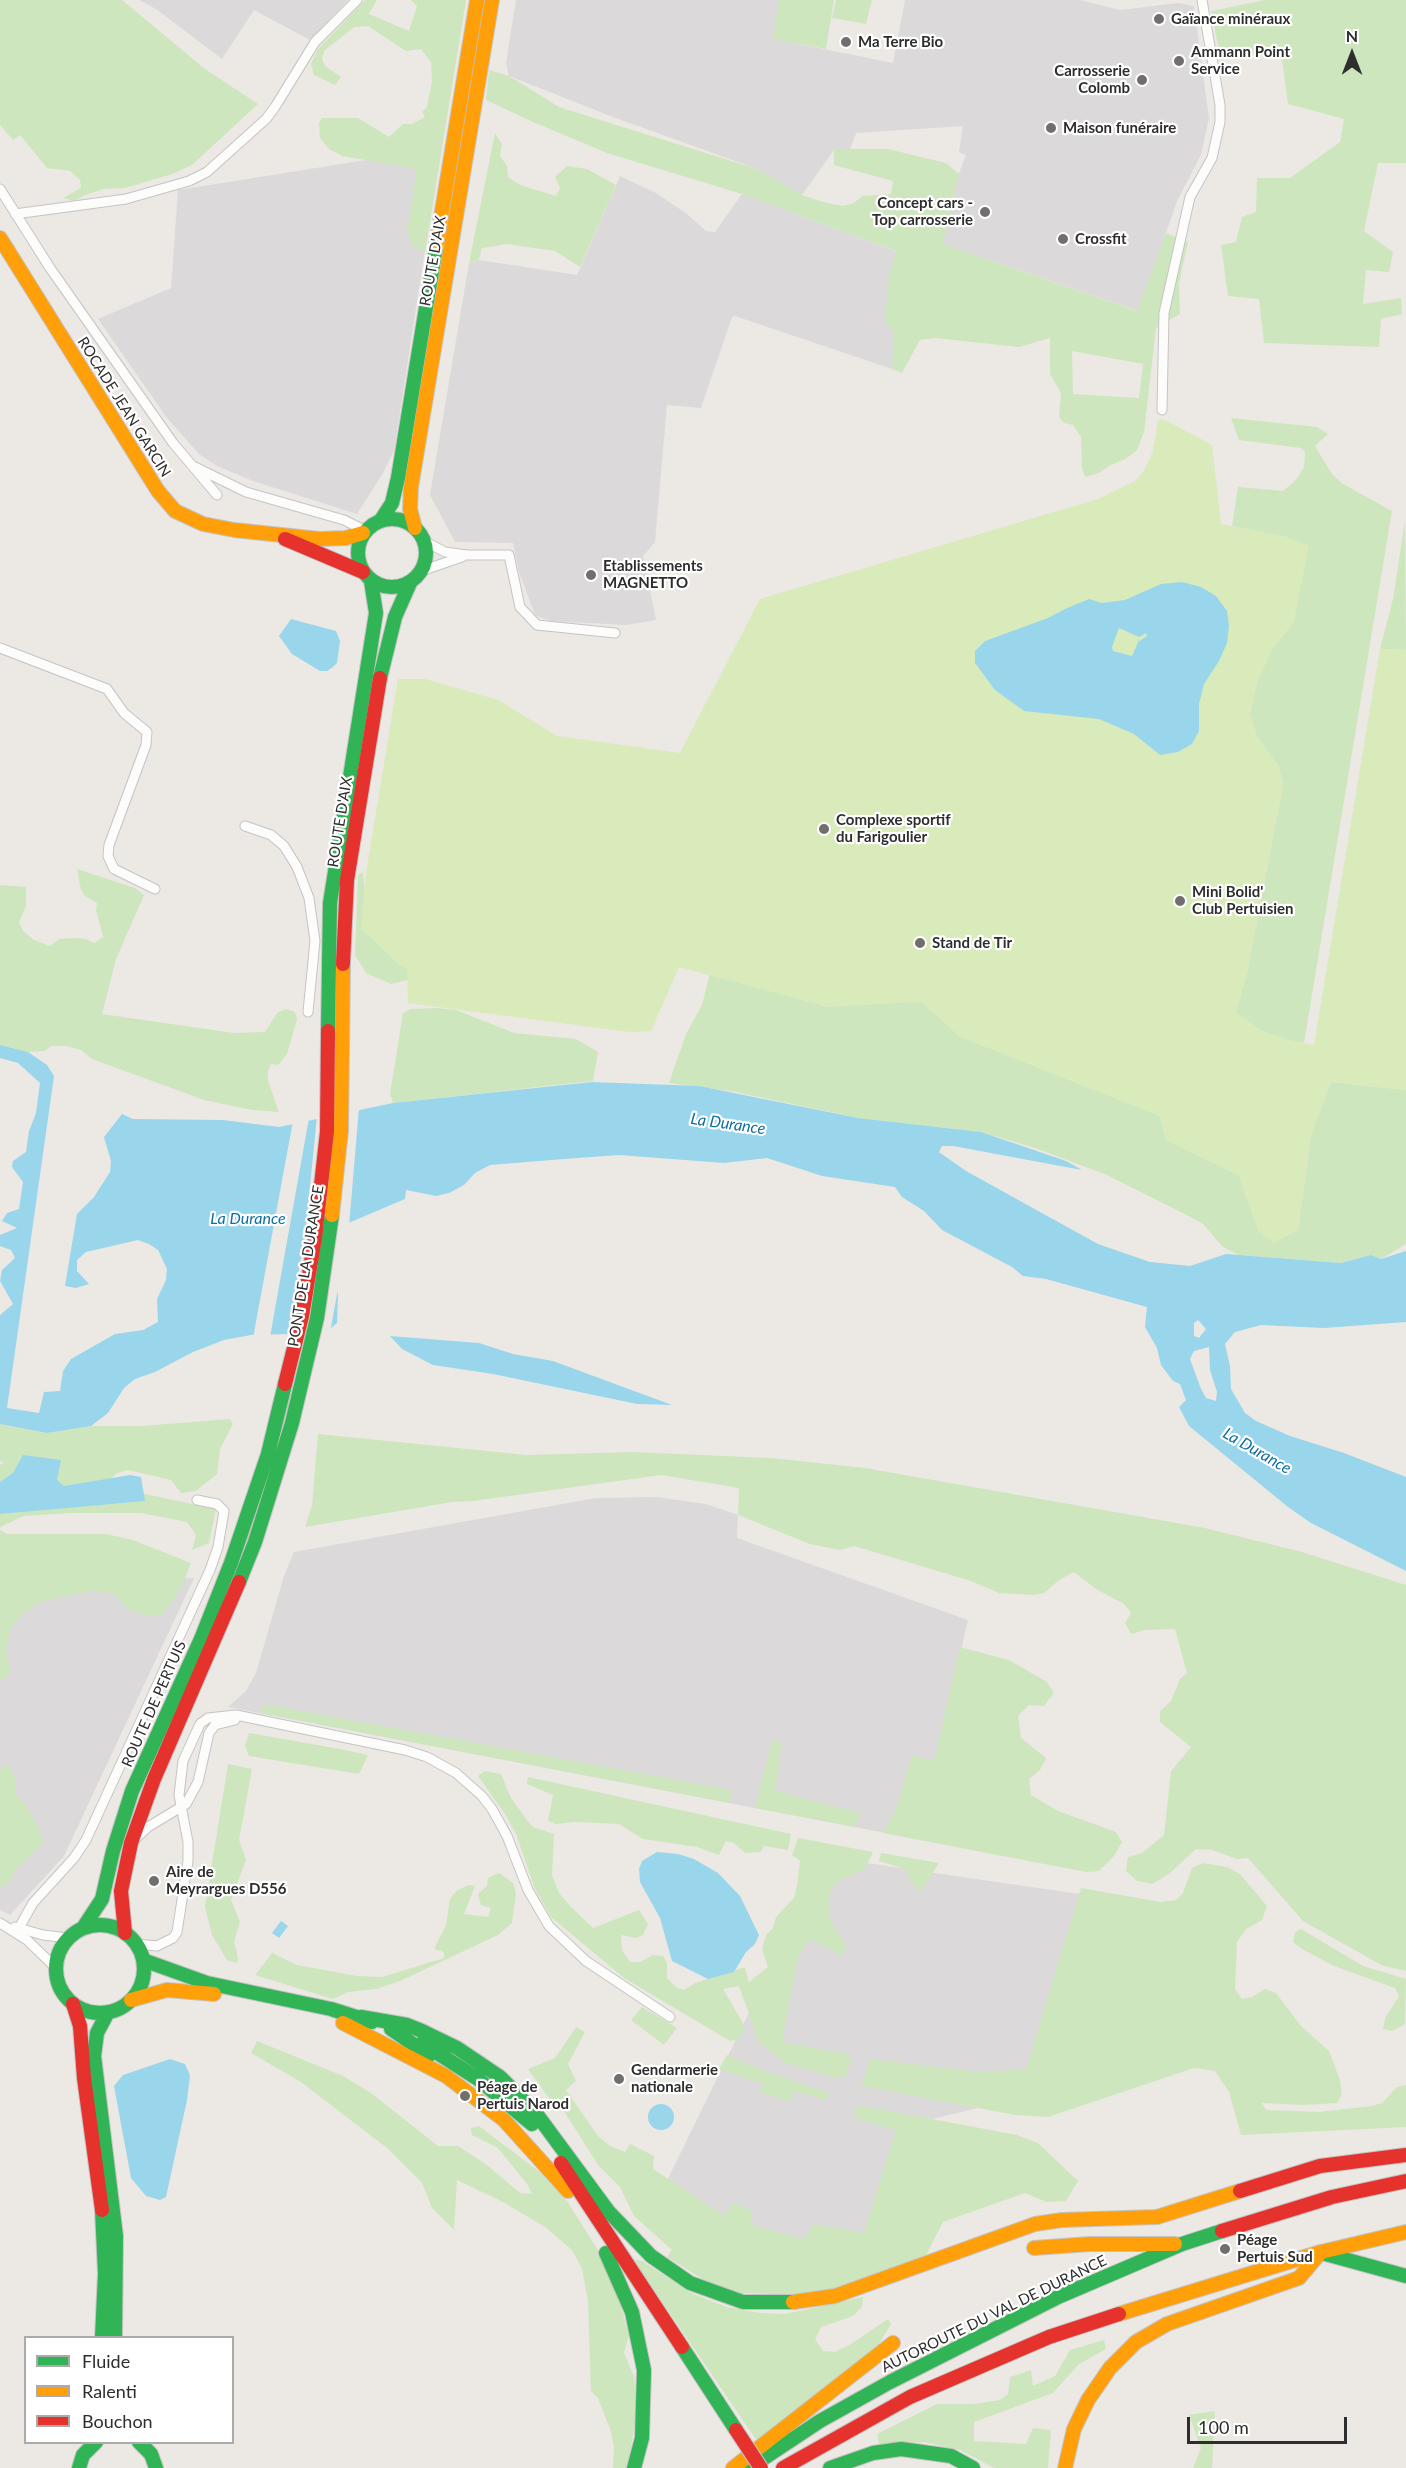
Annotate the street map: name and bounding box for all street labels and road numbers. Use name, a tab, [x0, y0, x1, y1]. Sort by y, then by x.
street label: ROUTE D'AIX	[416, 214, 450, 308]
street label: ROCADE JEAN GARCIN	[73, 334, 175, 480]
street label: ROUTE D'AIX	[324, 775, 356, 869]
street label: PONT DE LA DURANCE	[284, 1184, 328, 1348]
street label: ROUTE DE PERTUIS	[118, 1638, 190, 1770]
street label: AUTOROUTE DU VAL DE DURANCE	[878, 2251, 1110, 2377]

